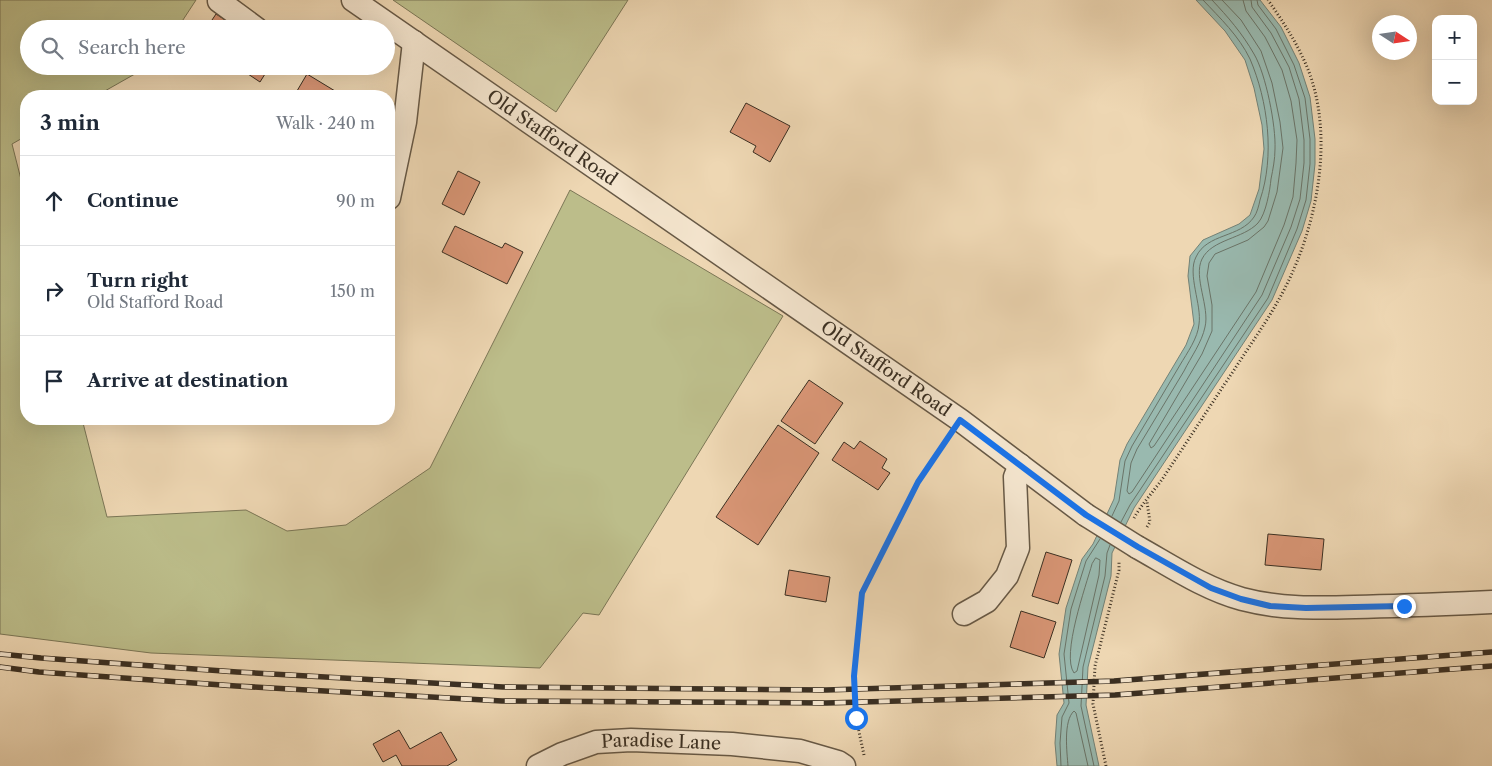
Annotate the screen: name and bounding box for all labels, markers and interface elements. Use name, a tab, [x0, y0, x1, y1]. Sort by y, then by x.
north arrow	[1372, 15, 1417, 60]
map controls	[1432, 15, 1477, 105]
button: +	[1432, 15, 1477, 60]
search box	[20, 20, 395, 75]
icon: search	[38, 34, 66, 62]
text: Search here	[78, 36, 186, 59]
button: −	[1432, 60, 1477, 105]
street label: Old Stafford Road	[483, 85, 621, 190]
text: 3 min	[40, 110, 100, 135]
text: Walk · 240 m	[276, 113, 375, 133]
icon: ahead	[40, 187, 68, 215]
text: Continue	[87, 189, 179, 212]
text: 90 m	[336, 191, 375, 211]
text: Turn right	[87, 269, 188, 292]
icon: right	[40, 277, 68, 305]
text: 150 m	[330, 281, 375, 301]
text: Old Stafford Road	[87, 292, 223, 312]
street label: Old Stafford Road	[816, 316, 955, 421]
icon: arrive	[40, 367, 68, 395]
text: Arrive at destination	[87, 369, 288, 392]
route end	[1393, 595, 1416, 618]
route start	[845, 707, 868, 730]
street label: Paradise Lane	[600, 729, 721, 755]

